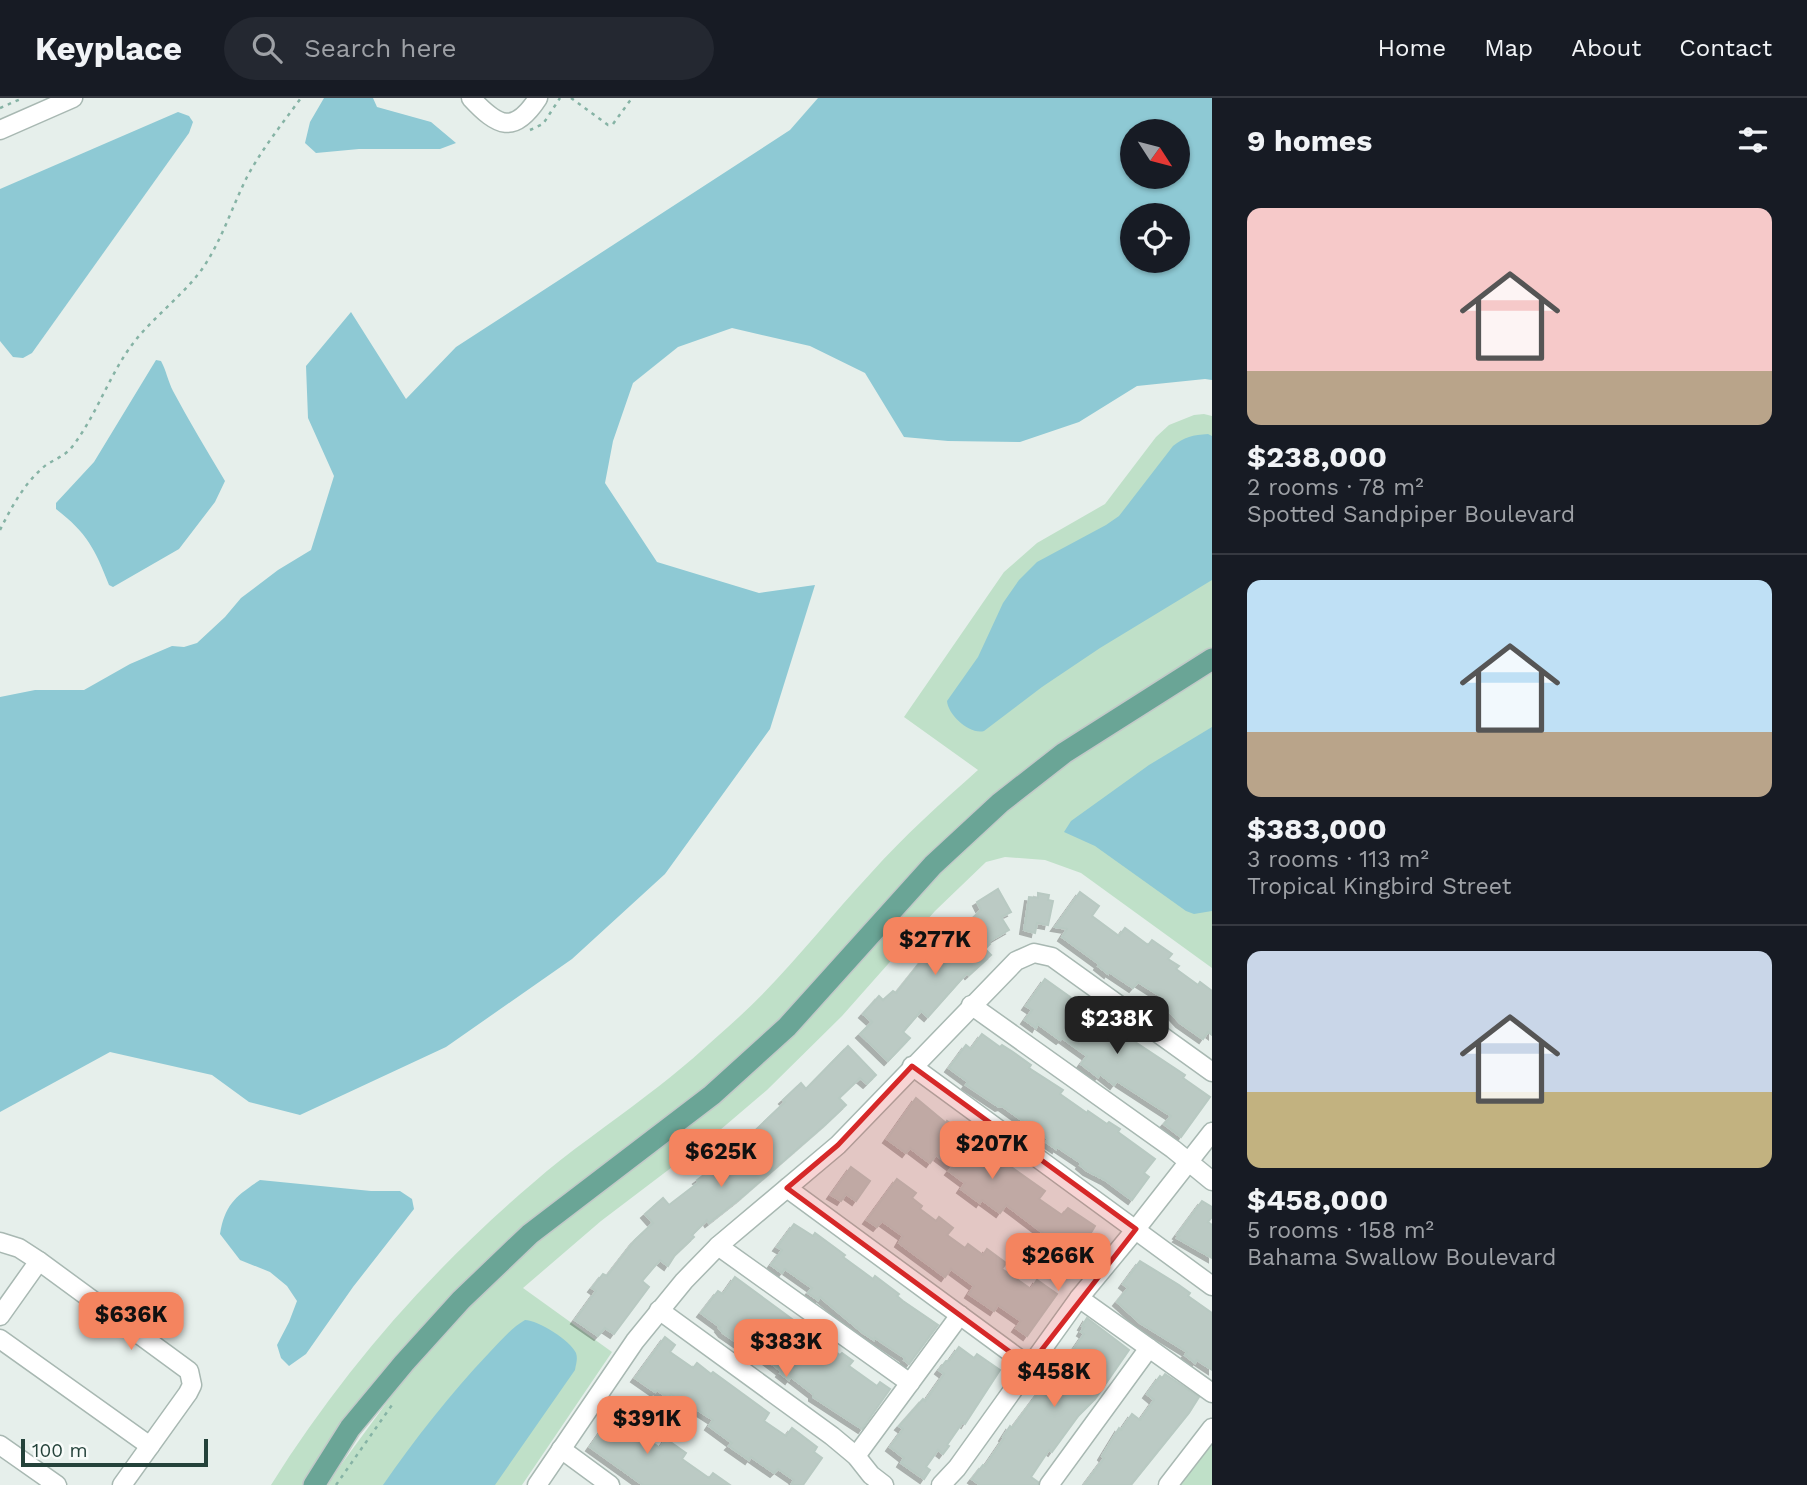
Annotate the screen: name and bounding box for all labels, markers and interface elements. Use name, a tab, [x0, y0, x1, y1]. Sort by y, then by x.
search box	[224, 17, 714, 80]
text: Keyplace	[35, 29, 182, 68]
icon: search	[248, 29, 286, 67]
text: Search here	[304, 33, 457, 63]
text: Home	[1378, 34, 1446, 62]
text: Map	[1484, 34, 1533, 62]
text: About	[1571, 34, 1641, 62]
text: Contact	[1679, 34, 1772, 62]
north arrow	[1120, 119, 1190, 189]
map controls	[1120, 119, 1190, 273]
icon: filters	[1734, 121, 1772, 159]
text: 9 homes	[1247, 123, 1372, 158]
button: locate	[1120, 203, 1190, 273]
icon: home	[1447, 253, 1573, 379]
text: $238,000	[1247, 439, 1387, 474]
text: 2 rooms · 78 m²	[1247, 474, 1424, 501]
text: Spotted Sandpiper Boulevard	[1247, 501, 1575, 528]
icon: home	[1447, 625, 1573, 751]
text: $383,000	[1247, 811, 1387, 846]
text: 3 rooms · 113 m²	[1247, 846, 1429, 873]
text: Tropical Kingbird Street	[1247, 873, 1511, 900]
pin: $277K	[886, 918, 984, 977]
text: $277K	[899, 926, 971, 953]
pin: $238K	[1068, 996, 1166, 1056]
icon: home	[1447, 996, 1573, 1122]
text: $238K	[1081, 1005, 1153, 1032]
pin: $207K	[943, 1122, 1041, 1181]
pin: $625K	[672, 1130, 770, 1189]
text: $207K	[956, 1130, 1028, 1157]
text: $625K	[685, 1138, 757, 1165]
text: $458,000	[1247, 1182, 1388, 1217]
text: 5 rooms · 158 m²	[1247, 1217, 1434, 1244]
pin: $266K	[1009, 1234, 1107, 1293]
text: $266K	[1022, 1242, 1094, 1269]
text: Bahama Swallow Boulevard	[1247, 1244, 1556, 1271]
pin: $636K	[82, 1292, 180, 1352]
text: $636K	[95, 1301, 167, 1328]
pin: $383K	[737, 1320, 835, 1379]
text: $383K	[750, 1328, 822, 1355]
pin: $458K	[1005, 1350, 1103, 1409]
text: $458K	[1017, 1358, 1091, 1385]
pin: $391K	[598, 1396, 696, 1456]
text: $391K	[613, 1405, 681, 1432]
scale bar	[21, 1436, 208, 1468]
text: 100 m	[32, 1439, 88, 1462]

